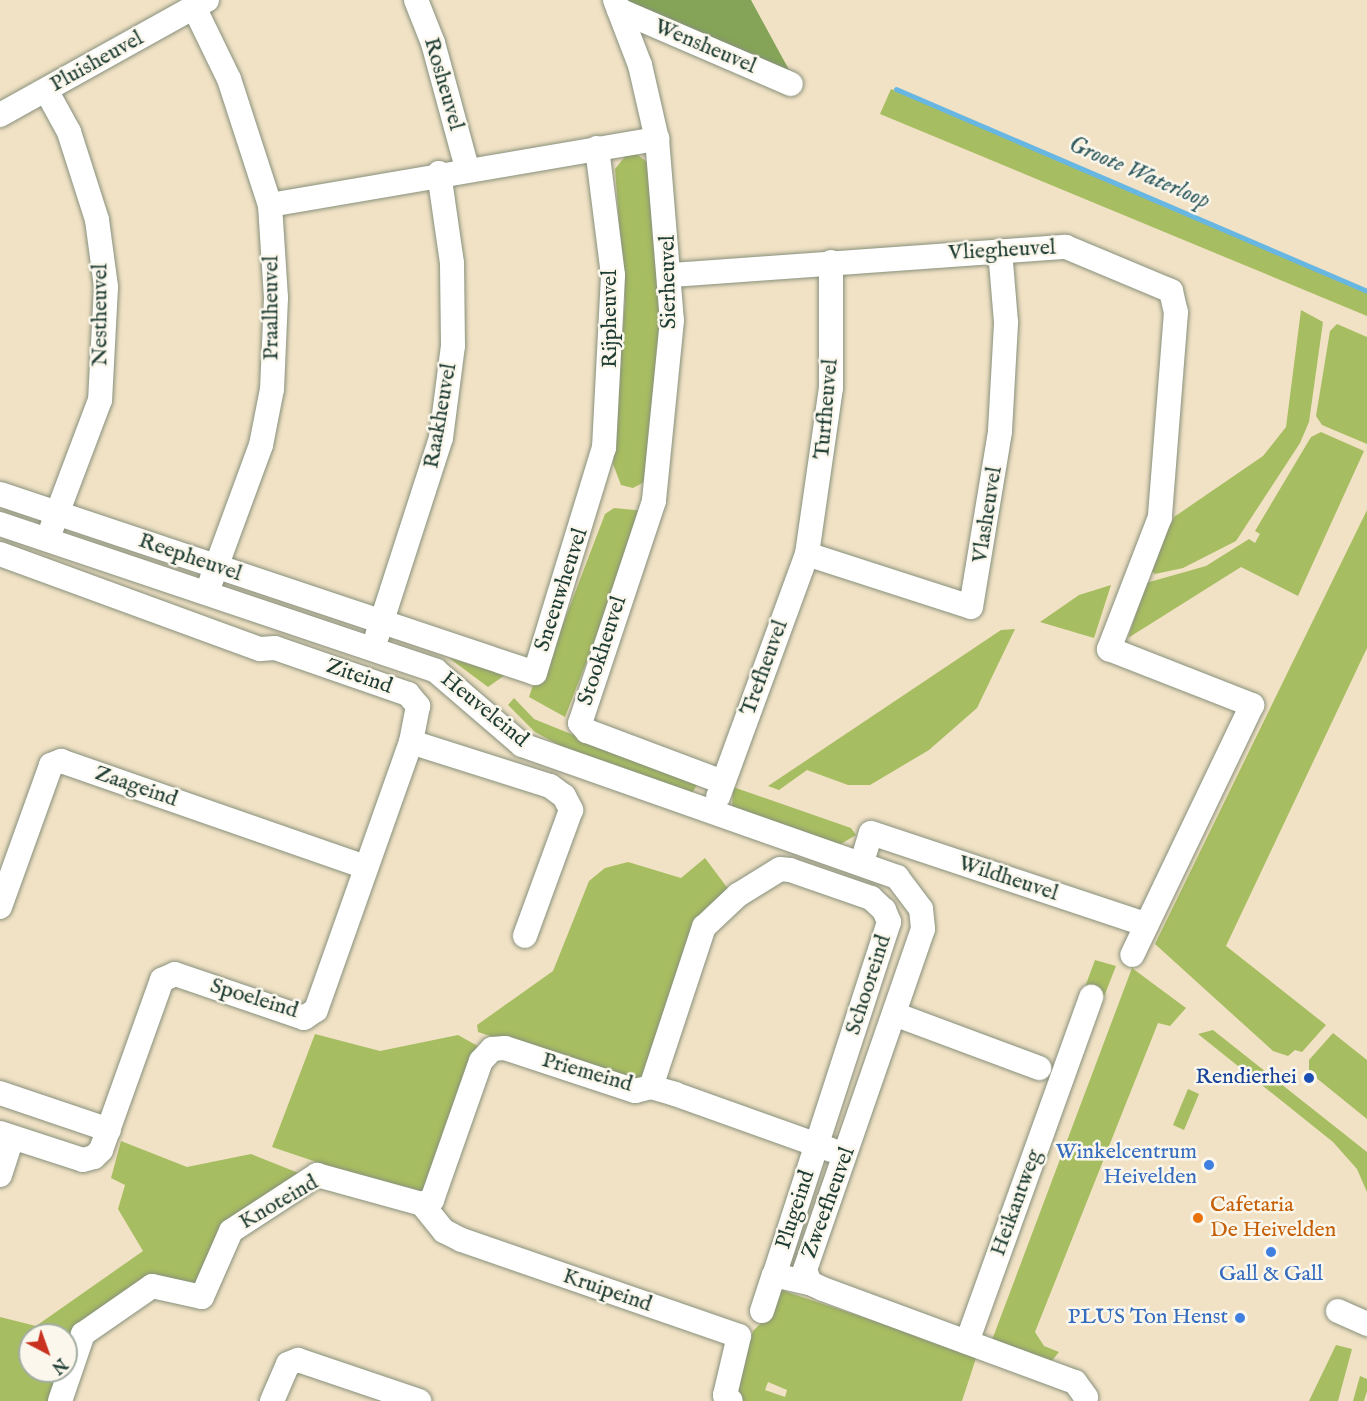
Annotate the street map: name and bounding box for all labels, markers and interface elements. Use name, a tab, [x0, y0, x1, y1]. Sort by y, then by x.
street label: Wensheuvel	[650, 14, 760, 80]
street label: Pluisheuvel	[46, 26, 148, 98]
street label: Rosheuvel	[417, 35, 469, 133]
water label: Groote Waterloop	[1064, 130, 1214, 216]
street label: Sierheuvel	[655, 235, 683, 329]
street label: Vliegheuvel	[947, 235, 1057, 267]
street label: Praalheuvel	[259, 256, 285, 360]
street label: Nestheuvel	[88, 264, 114, 366]
street label: Rijpheuvel	[598, 270, 624, 368]
street label: Turfheuvel	[809, 358, 845, 460]
street label: Raakheuvel	[419, 361, 463, 471]
street label: Vlasheuvel	[967, 465, 1009, 565]
street label: Sneeuwheuvel	[530, 525, 594, 655]
street label: Reepheuvel	[135, 528, 245, 588]
street label: Stookheuvel	[573, 593, 633, 709]
street label: Trefheuvel	[736, 617, 794, 719]
street label: Ziteind	[322, 653, 396, 701]
street label: Heuveleind	[435, 667, 533, 753]
street label: Zaageind	[91, 761, 181, 813]
street label: Wildheuvel	[955, 850, 1061, 908]
street label: Schooreind	[840, 932, 898, 1038]
street label: Spoeleind	[207, 973, 301, 1025]
street label: Priemeind	[539, 1047, 635, 1099]
place label: Rendierhei	[1195, 1065, 1297, 1091]
marker: Rendierhei	[1302, 1071, 1316, 1085]
place label: Winkelcentrum Heivelden	[1056, 1139, 1197, 1190]
street label: Zweefheuvel	[797, 1144, 861, 1262]
street label: Heikantweg	[986, 1146, 1048, 1260]
marker: Winkelcentrum Heivelden	[1202, 1158, 1216, 1172]
street label: Plugeind	[771, 1167, 821, 1253]
street label: Knoteind	[235, 1170, 323, 1236]
place label: Cafetaria De Heivelden	[1210, 1192, 1336, 1244]
marker: Cafetaria De Heivelden	[1191, 1211, 1205, 1225]
marker: Gall & Gall	[1264, 1245, 1278, 1259]
place label: Gall & Gall	[1219, 1262, 1323, 1288]
street label: Kruipeind	[559, 1263, 655, 1319]
place label: PLUS Ton Henst	[1068, 1305, 1228, 1331]
marker: PLUS Ton Henst	[1233, 1311, 1247, 1325]
north arrow	[18, 1323, 78, 1383]
text: N	[47, 1353, 70, 1377]

